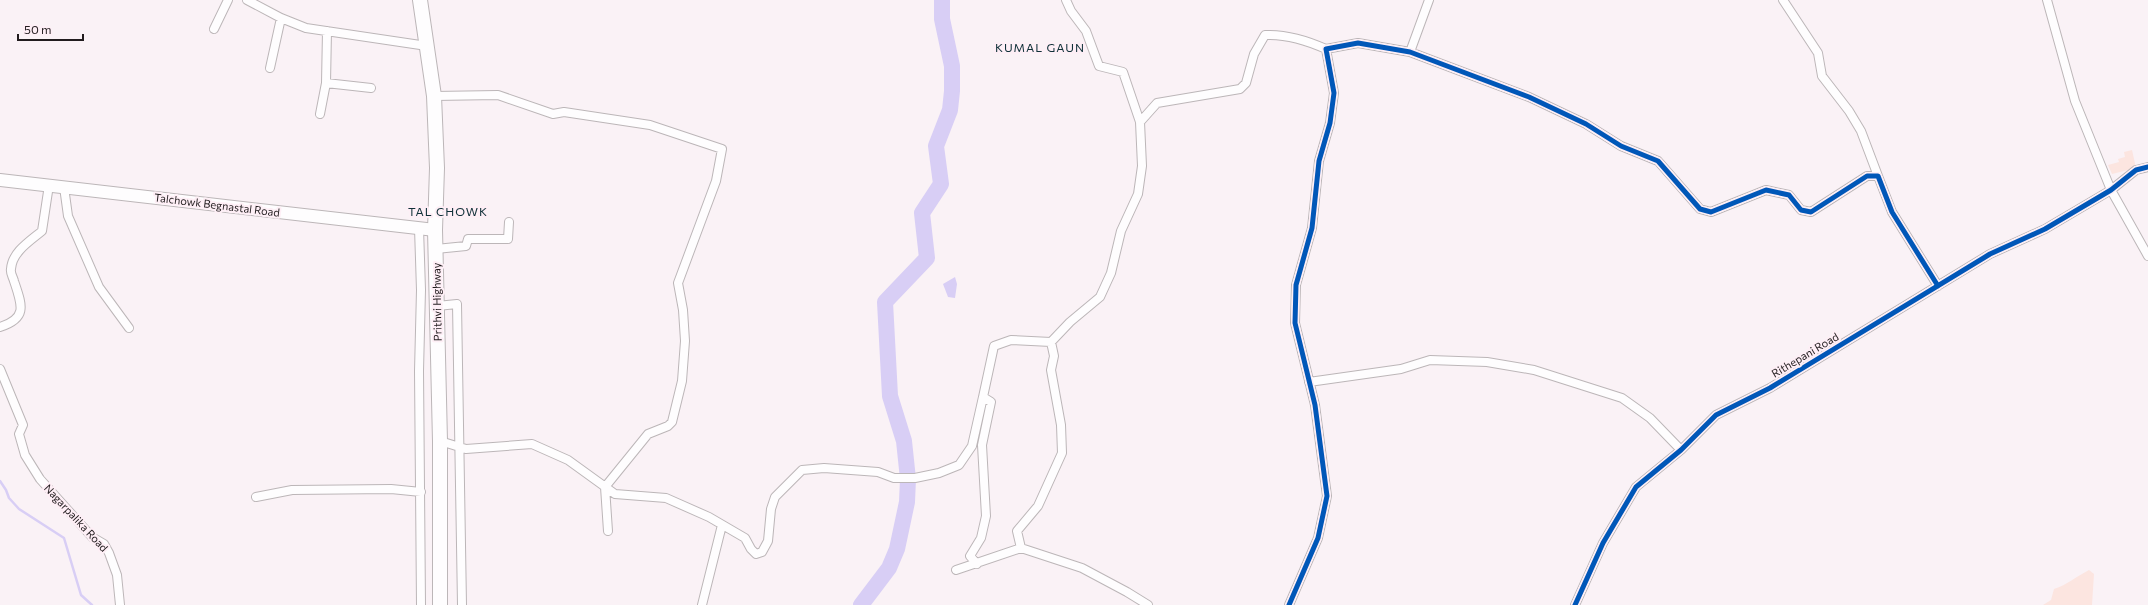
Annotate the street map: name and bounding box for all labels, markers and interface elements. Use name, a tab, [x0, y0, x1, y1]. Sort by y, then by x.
scale bar	[18, 16, 83, 42]
text: 50 m	[24, 22, 52, 36]
district label: KUMAL GAUN	[995, 40, 1085, 54]
street label: Talchowk Begnastal Road	[154, 190, 281, 219]
district label: TAL CHOWK	[408, 204, 488, 218]
street label: Prithvi Highway	[429, 262, 444, 341]
street label: Rithepani Road	[1769, 329, 1841, 380]
street label: Nagarpalika Road	[42, 481, 111, 554]

